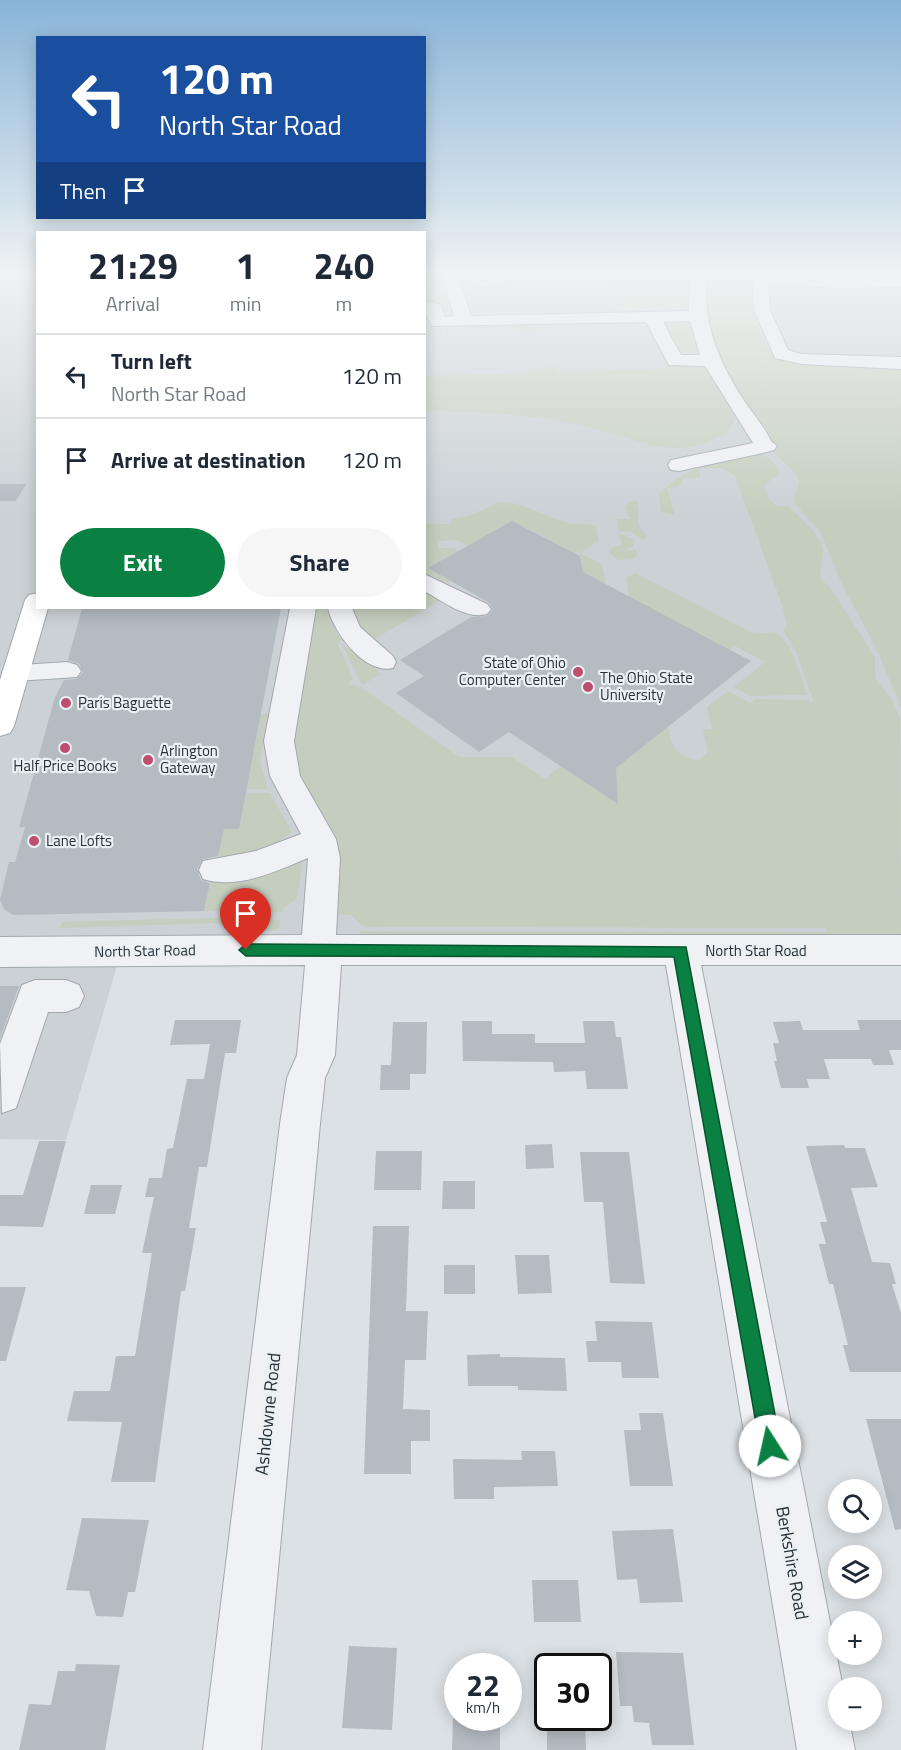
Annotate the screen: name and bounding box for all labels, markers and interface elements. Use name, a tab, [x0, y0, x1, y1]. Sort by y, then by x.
text: 120 m	[159, 46, 274, 110]
icon: left	[60, 60, 138, 138]
text: North Star Road	[159, 104, 342, 145]
text: Then	[60, 174, 106, 208]
icon: arrive	[118, 174, 151, 207]
text: 21:29	[88, 238, 178, 293]
text: 1	[236, 238, 256, 293]
text: 240	[314, 238, 374, 293]
text: Arrival	[106, 288, 160, 319]
text: min	[230, 288, 262, 319]
text: m	[335, 288, 352, 319]
text: Turn left	[111, 344, 192, 378]
text: 120 m	[342, 359, 402, 393]
icon: left	[60, 360, 93, 393]
text: North Star Road	[111, 378, 246, 409]
text: Arrive at destination	[111, 443, 306, 477]
text: 120 m	[342, 443, 402, 477]
icon: arrive	[60, 444, 93, 477]
button: Exit	[60, 528, 225, 597]
button: Share	[237, 528, 402, 597]
place label: State of Ohio Computer Center	[459, 651, 566, 691]
marker: State of Ohio Computer Center	[571, 665, 585, 679]
place label: The Ohio State University	[600, 666, 693, 706]
marker: The Ohio State University	[581, 680, 595, 694]
place label: Paris Baguette	[78, 691, 171, 714]
marker: Paris Baguette	[59, 696, 73, 710]
place label: Arlington Gateway	[160, 739, 218, 779]
marker: Half Price Books	[58, 741, 72, 755]
marker: Arlington Gateway	[141, 753, 155, 767]
place label: Half Price Books	[13, 754, 117, 777]
place label: Lane Lofts	[46, 829, 112, 852]
marker: Lane Lofts	[27, 834, 41, 848]
pin	[220, 888, 271, 950]
icon: arrive	[229, 897, 262, 930]
street label: North Star Road	[94, 938, 196, 963]
street label: North Star Road	[705, 939, 807, 962]
street label: Ashdowne Road	[248, 1351, 287, 1477]
position arrow	[738, 1414, 802, 1478]
map controls	[828, 1479, 882, 1731]
button: search	[828, 1479, 882, 1533]
street label: Berkshire Road	[769, 1504, 816, 1622]
button: layers	[828, 1545, 882, 1599]
button: +	[828, 1611, 882, 1665]
speed limit sign: 30	[534, 1653, 612, 1731]
text: 22	[466, 1662, 500, 1708]
button: −	[828, 1677, 882, 1731]
text: km/h	[466, 1696, 500, 1719]

